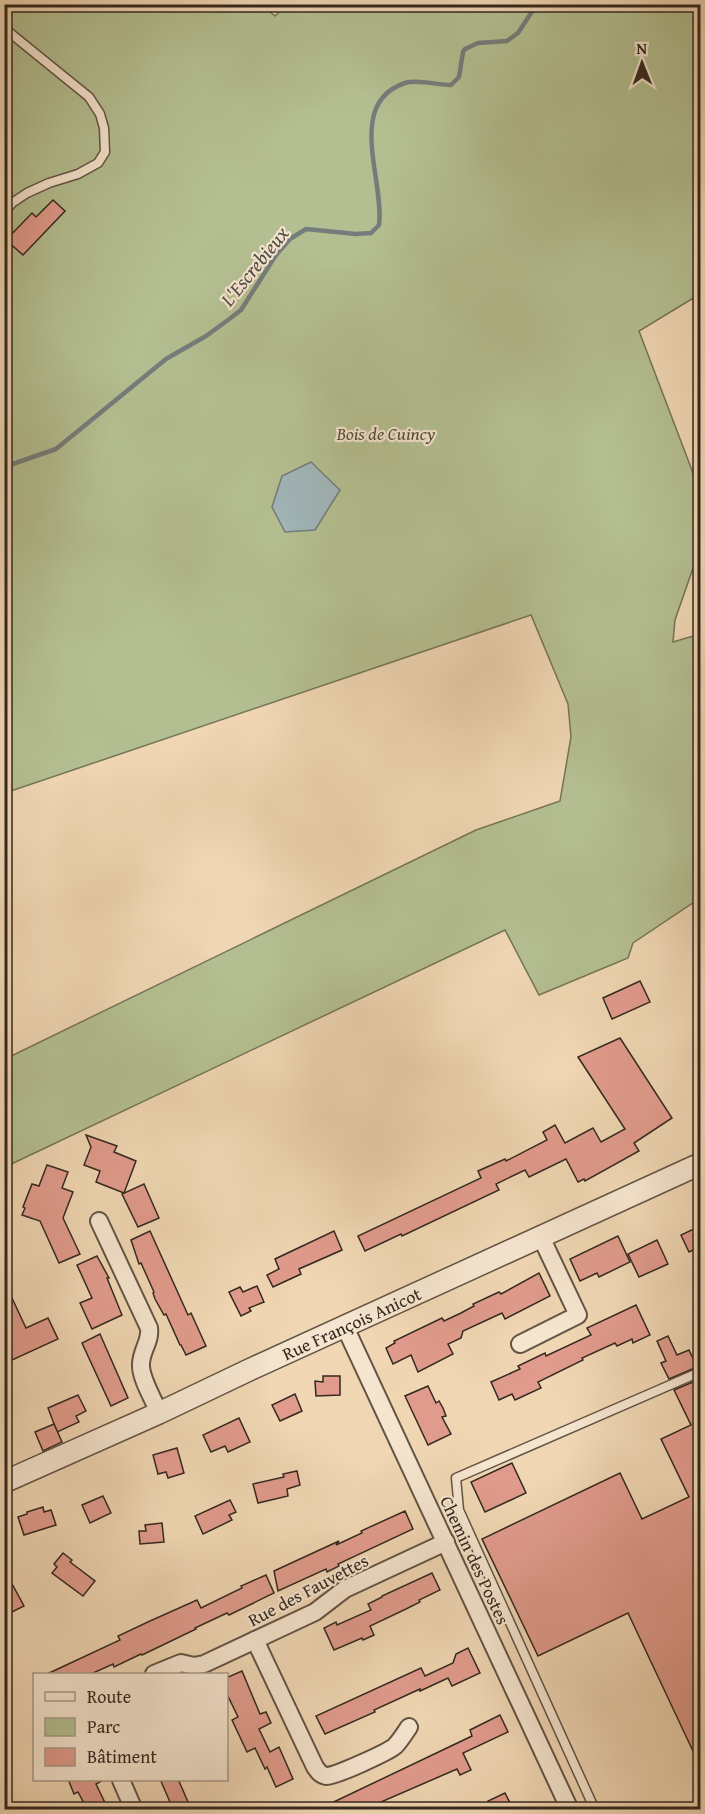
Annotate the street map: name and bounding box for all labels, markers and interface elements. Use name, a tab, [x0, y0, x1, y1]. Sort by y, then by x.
north arrow	[612, 33, 672, 93]
text: N	[636, 36, 648, 60]
water label: L'Escrebieux	[212, 220, 295, 313]
park label: Bois de Cuincy	[336, 420, 436, 447]
street label: Rue François Anicot	[277, 1279, 426, 1367]
street label: Chemin des Postes	[433, 1491, 517, 1629]
street label: Rue des Fauvettes	[243, 1547, 373, 1633]
legend	[33, 1673, 228, 1781]
text: Route	[87, 1683, 131, 1710]
text: Parc	[87, 1713, 120, 1740]
text: Bâtiment	[87, 1743, 157, 1770]

